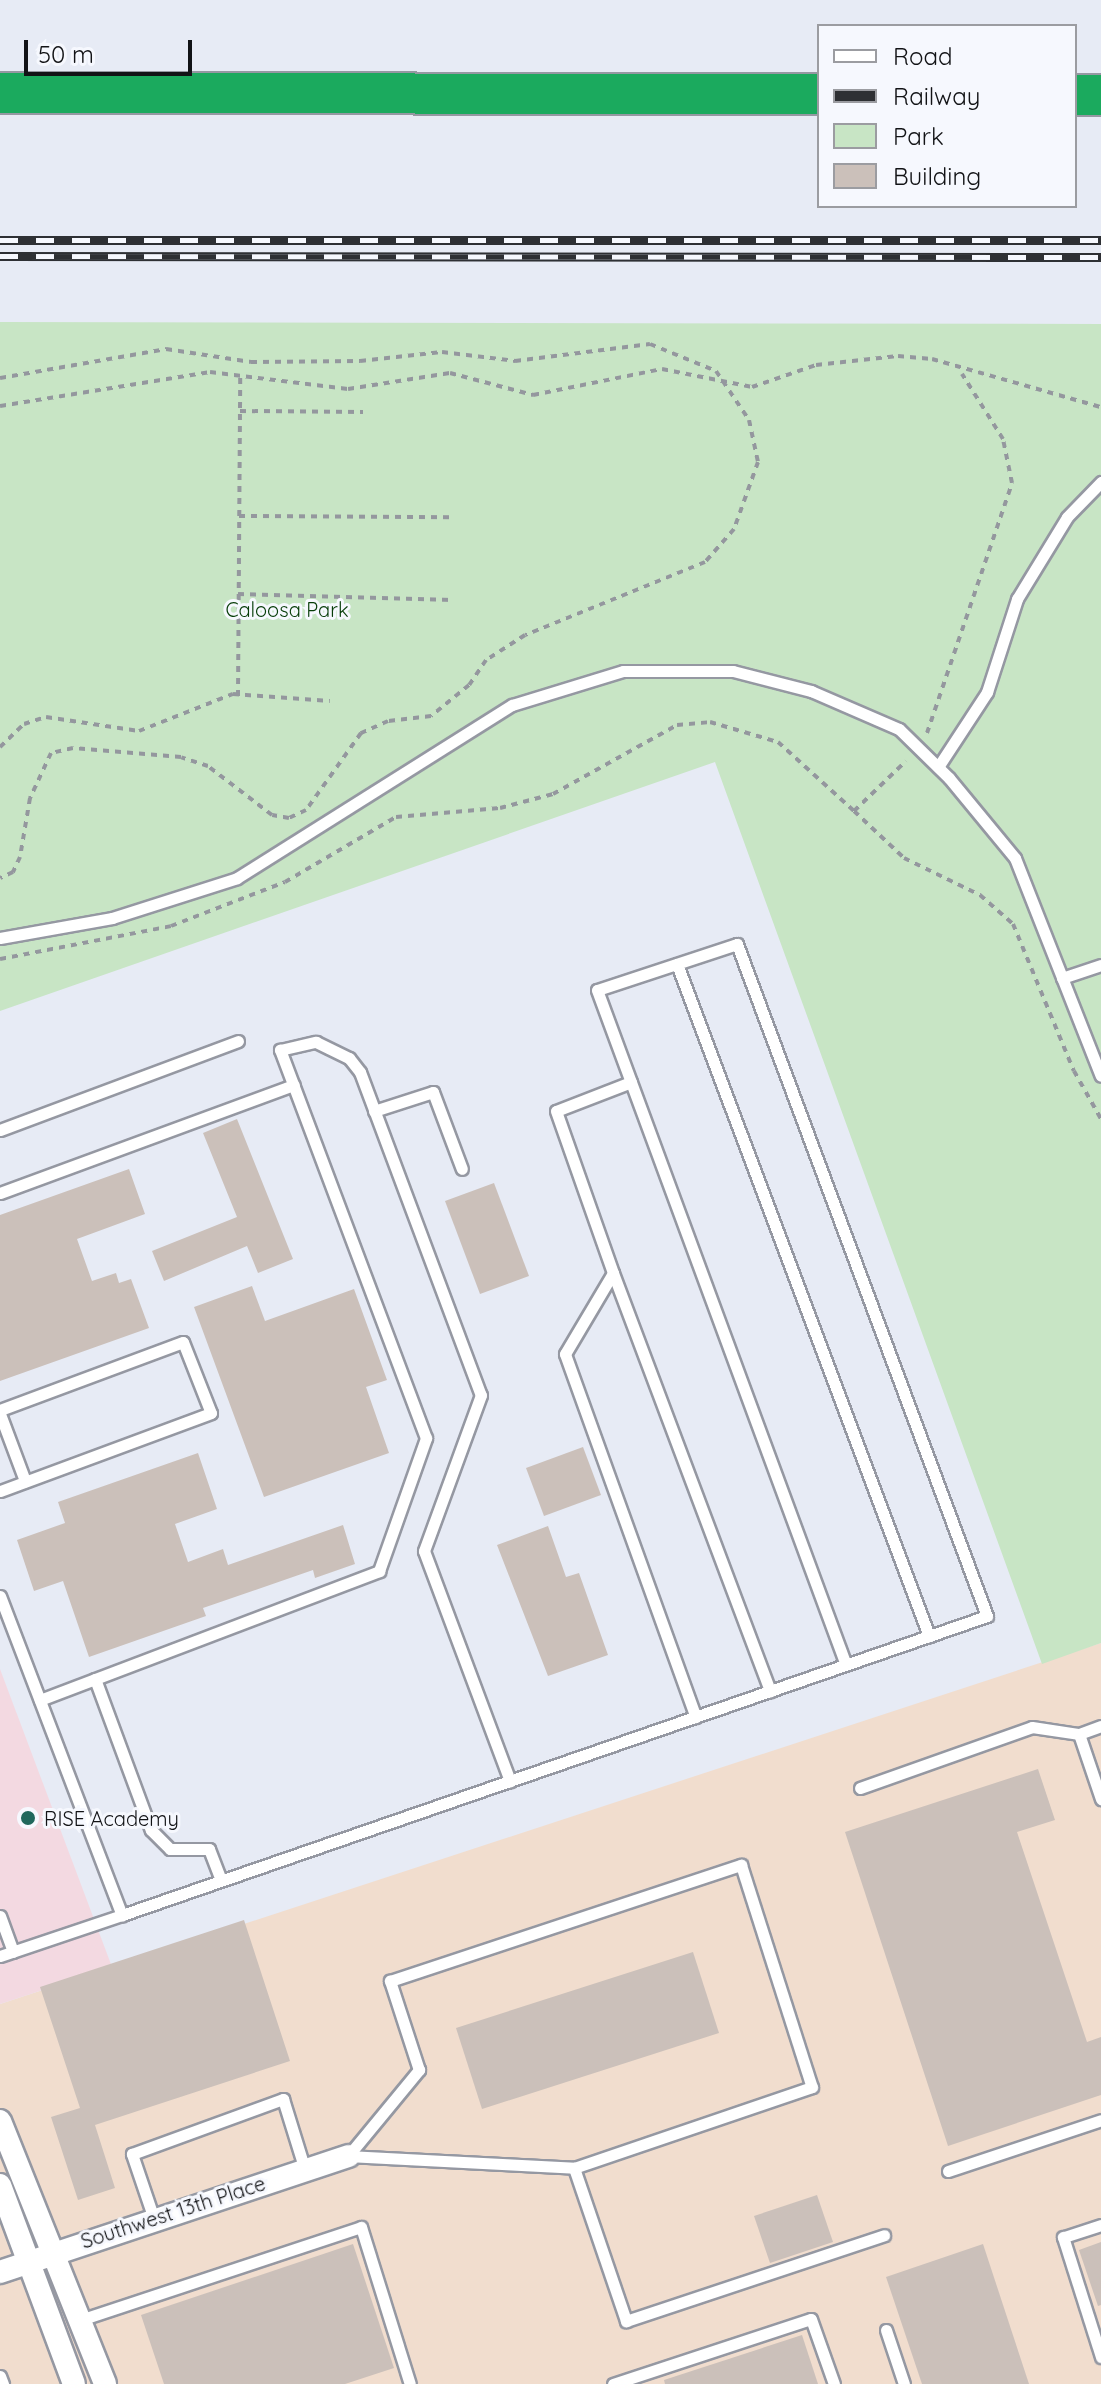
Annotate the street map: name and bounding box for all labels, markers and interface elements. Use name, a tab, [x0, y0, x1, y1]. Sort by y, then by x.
scale bar	[28, 24, 196, 74]
legend	[817, 24, 1077, 208]
text: 50 m	[38, 39, 94, 69]
text: Road	[893, 41, 953, 71]
text: Railway	[893, 81, 980, 111]
text: Park	[893, 121, 944, 151]
text: Building	[893, 161, 981, 191]
park label: Caloosa Park	[225, 597, 349, 621]
place label: RISE Academy	[44, 1806, 179, 1830]
marker: RISE Academy	[19, 1809, 37, 1827]
street label: Southwest 13th Place	[78, 2171, 268, 2253]

